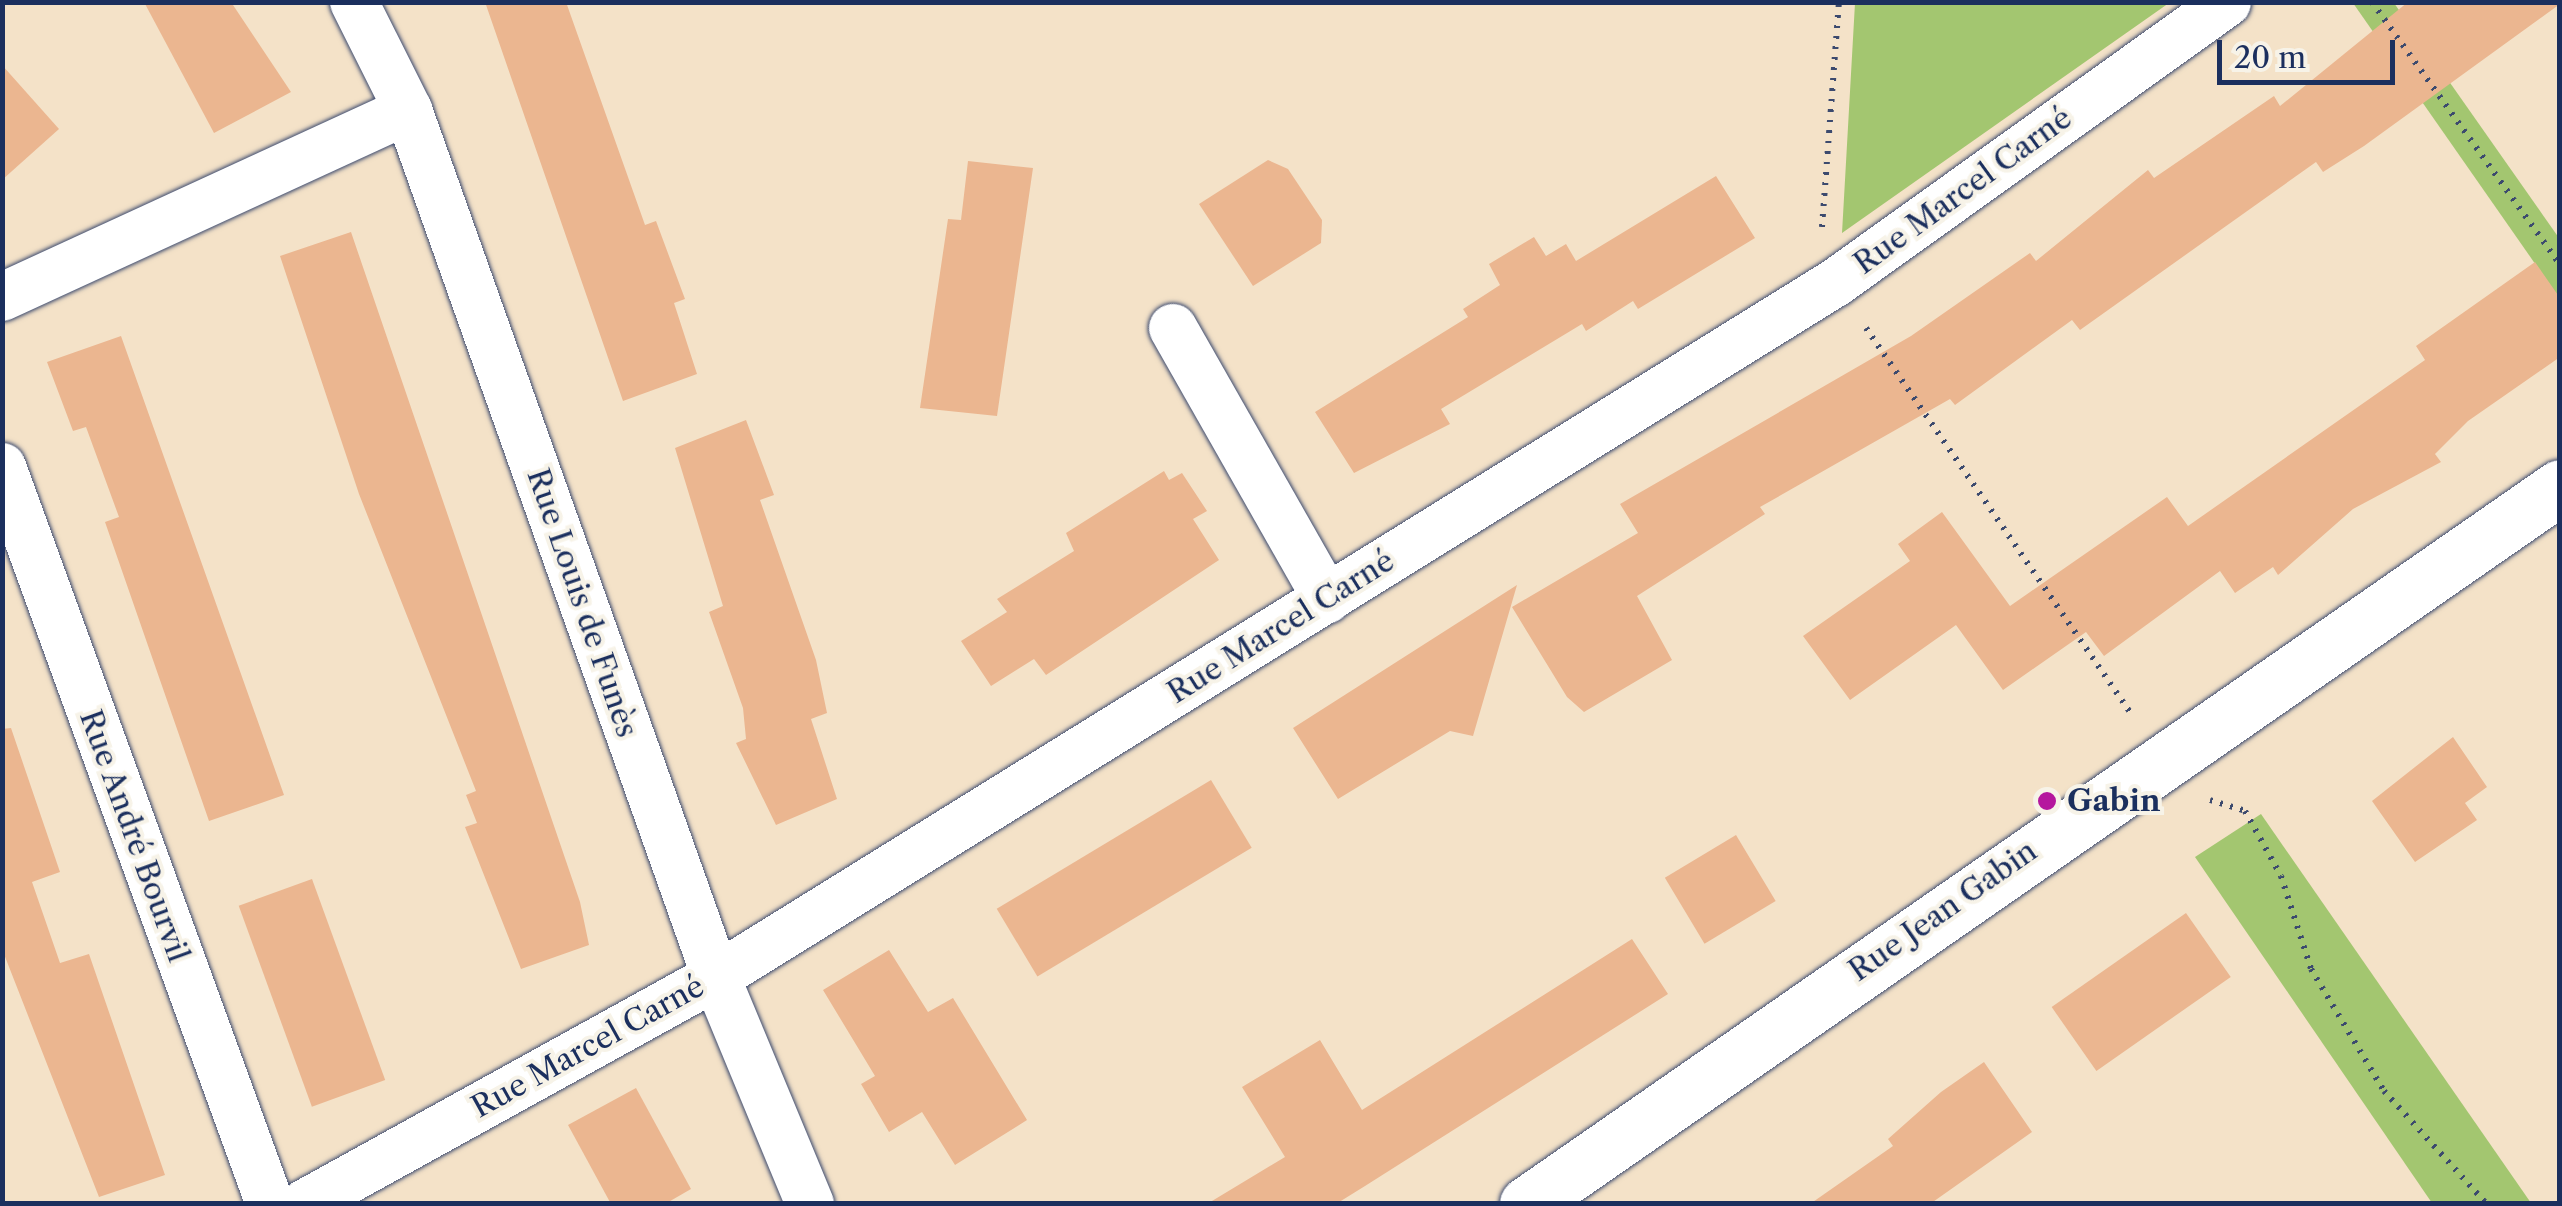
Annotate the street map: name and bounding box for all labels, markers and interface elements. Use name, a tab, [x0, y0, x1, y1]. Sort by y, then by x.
scale bar	[2222, 20, 2400, 82]
text: 20 m	[2234, 39, 2306, 76]
street label: Rue Marcel Carné	[1847, 100, 2079, 282]
street label: Rue Louis de Funès	[519, 464, 645, 742]
street label: Rue Marcel Carné	[1161, 543, 1401, 711]
street label: Rue André Bourvil	[72, 705, 196, 967]
place label: Gabin	[2067, 783, 2161, 819]
marker: Gabin	[2036, 790, 2058, 812]
street label: Rue Jean Gabin	[1842, 833, 2044, 989]
street label: Rue Marcel Carné	[466, 968, 710, 1126]

